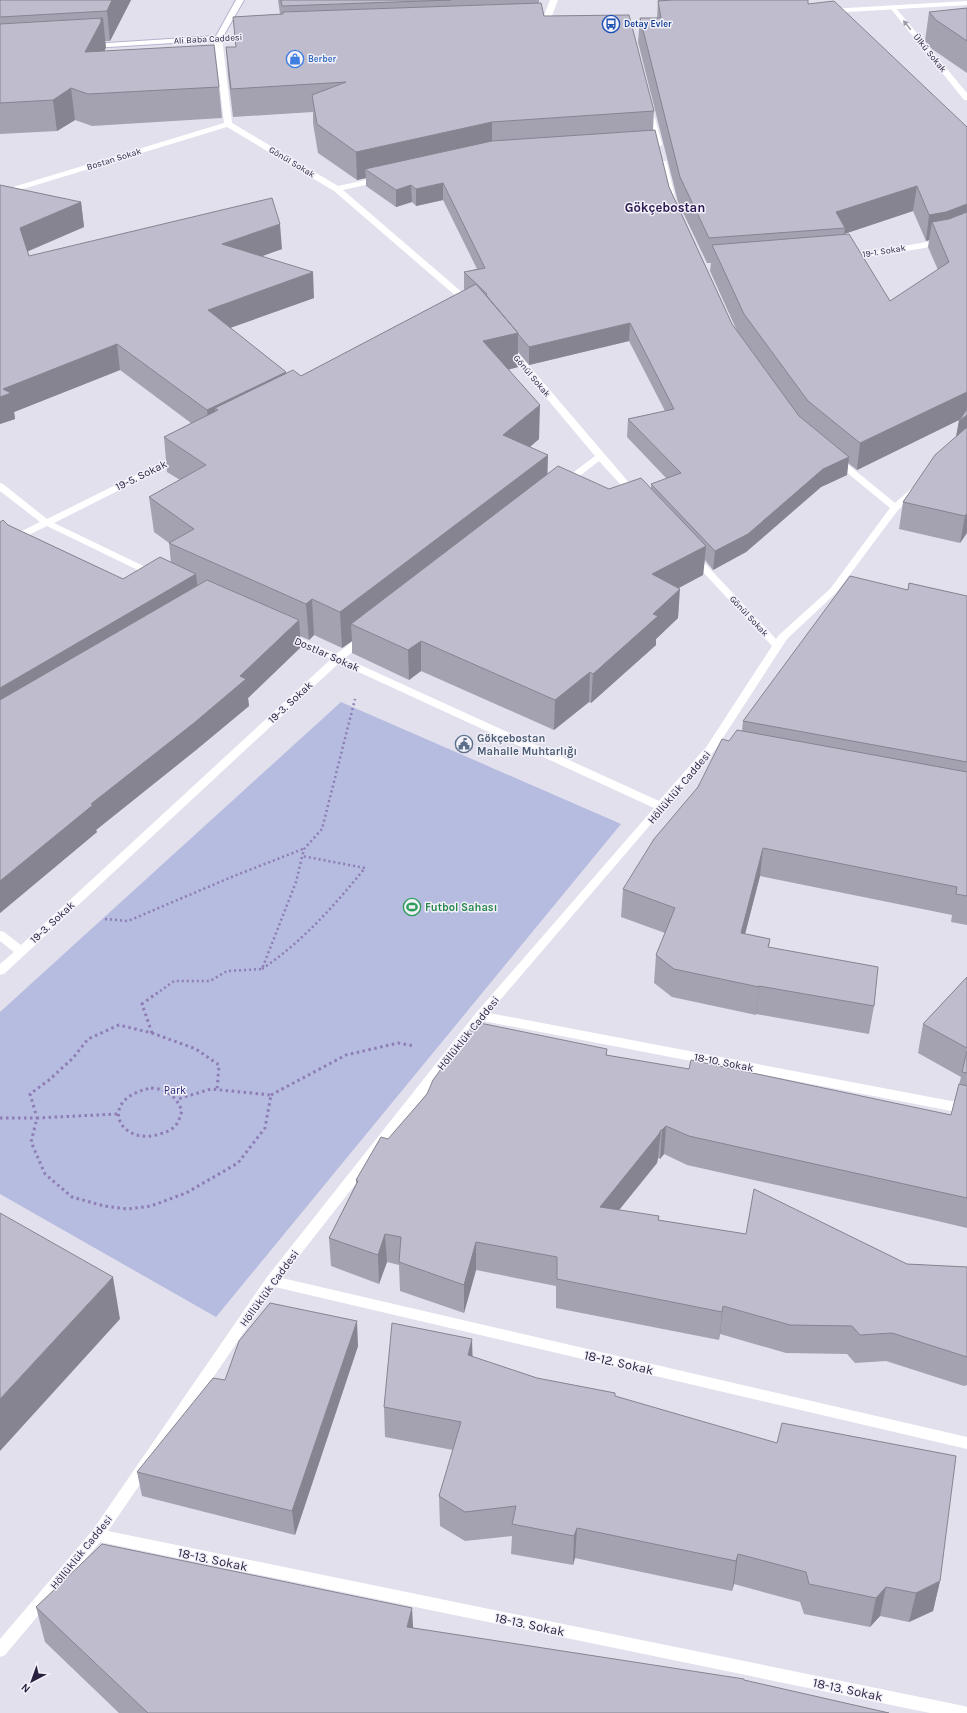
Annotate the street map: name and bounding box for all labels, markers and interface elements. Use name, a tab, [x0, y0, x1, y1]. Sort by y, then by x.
bus stop icon: Detay Evler	[601, 14, 621, 34]
place label: Detay Evler	[624, 19, 672, 29]
one-way arrow	[902, 19, 911, 30]
street label: Ülkü Sokak	[911, 31, 949, 74]
street label: Ali Baba Caddesi	[173, 32, 243, 46]
shop icon: Berber	[285, 49, 305, 69]
place label: Berber	[308, 54, 336, 64]
street label: Gönül Sokak	[267, 144, 317, 180]
street label: Bostan Sokak	[85, 146, 143, 172]
district label: Gökçebostan	[625, 200, 705, 215]
street label: 19-1. Sokak	[862, 243, 906, 259]
street label: Gönül Sokak	[512, 353, 552, 399]
street label: 19-5. Sokak	[113, 457, 169, 494]
street label: Gönül Sokak	[728, 594, 770, 638]
street label: Dostlar Sokak	[292, 634, 361, 675]
street label: 19-3. Sokak	[265, 679, 315, 726]
place label: Gökçebostan Mahalle Muhtarlığı	[477, 732, 577, 758]
public building icon: Gökçebostan Mahalle Muhtarlığı	[454, 734, 474, 754]
street label: Höllüklük Caddesi	[645, 748, 714, 827]
sports icon: Futbol Sahası	[402, 897, 422, 917]
street label: 19-3. Sokak	[27, 899, 77, 946]
place label: Futbol Sahası	[425, 901, 497, 914]
street label: Höllüklük Caddesi	[435, 994, 502, 1073]
street label: 18-10. Sokak	[693, 1050, 755, 1075]
park label: Park	[164, 1084, 186, 1097]
street label: Höllüklük Caddesi	[237, 1247, 302, 1329]
street label: 18-12. Sokak	[583, 1347, 655, 1378]
street label: Höllüklük Caddesi	[48, 1513, 115, 1592]
street label: 18-13. Sokak	[177, 1545, 249, 1574]
street label: 18-13. Sokak	[494, 1610, 566, 1639]
north arrow	[12, 1661, 52, 1701]
street label: 18-13. Sokak	[812, 1675, 884, 1704]
text: N	[19, 1681, 33, 1696]

